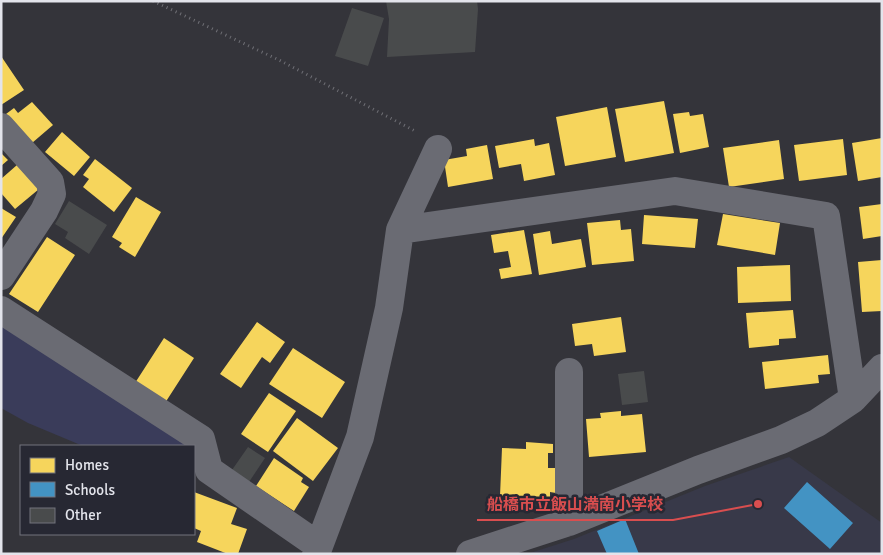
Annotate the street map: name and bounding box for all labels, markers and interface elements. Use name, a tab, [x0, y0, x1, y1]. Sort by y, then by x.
legend	[20, 445, 195, 535]
text: Homes	[65, 456, 109, 474]
text: Schools	[65, 481, 116, 499]
callout: 船橋市立飯山満南小学校	[477, 489, 673, 520]
text: 船橋市立飯山満南小学校	[487, 495, 663, 515]
text: Other	[65, 506, 102, 524]

